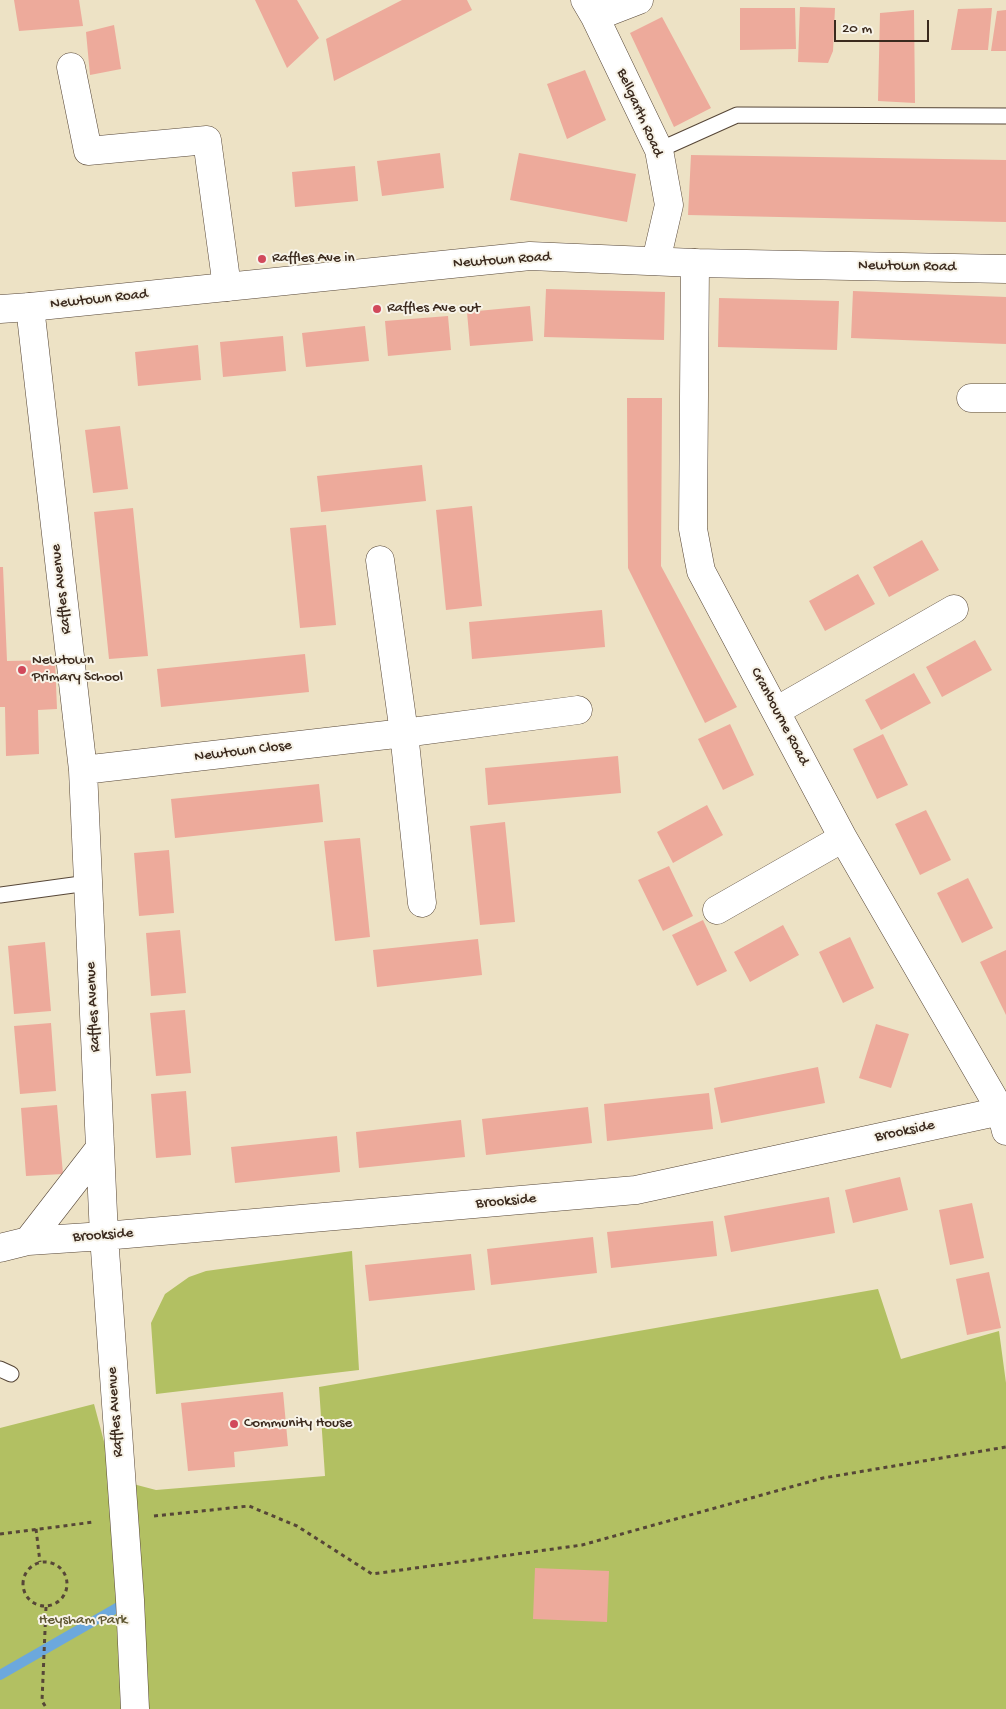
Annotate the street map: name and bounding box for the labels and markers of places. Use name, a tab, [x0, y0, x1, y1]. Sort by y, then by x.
place label: Raffles Ave in	[272, 250, 355, 268]
marker: Raffles Ave in	[256, 253, 268, 265]
place label: Raffles Ave out	[387, 300, 480, 318]
marker: Raffles Ave out	[371, 303, 383, 315]
place label: Newtown Primary School	[32, 652, 123, 687]
marker: Newtown Primary School	[16, 664, 28, 676]
place label: Community House	[244, 1415, 352, 1433]
marker: Community House	[228, 1418, 240, 1430]

